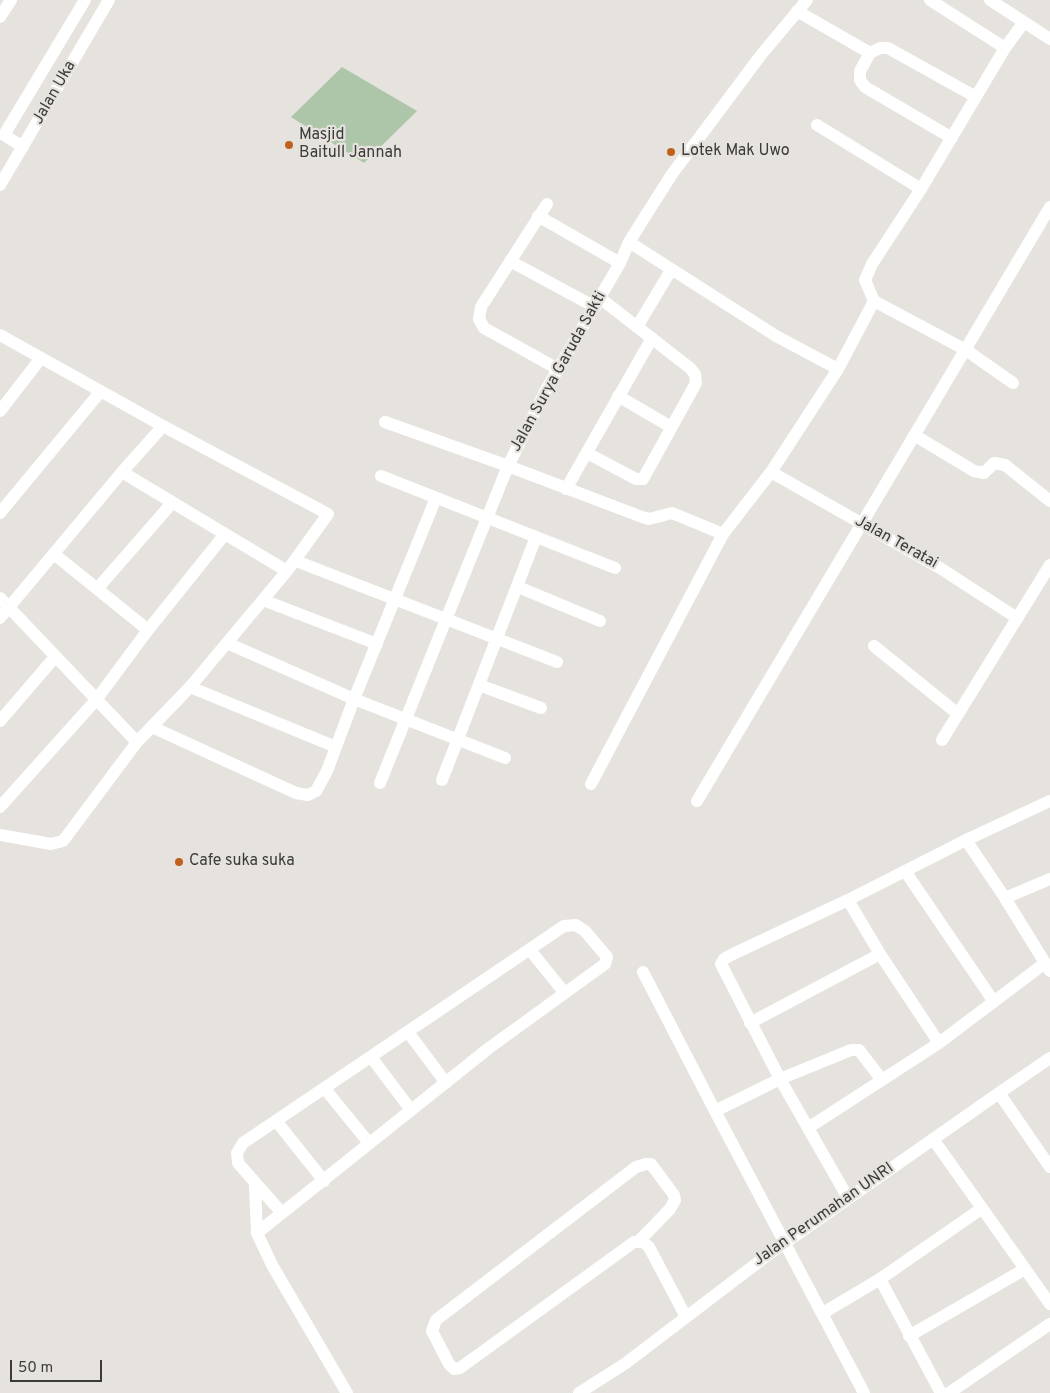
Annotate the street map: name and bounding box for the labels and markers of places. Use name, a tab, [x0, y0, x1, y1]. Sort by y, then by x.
place label: Masjid Baitull Jannah	[299, 126, 402, 164]
marker: Masjid Baitull Jannah	[283, 139, 295, 151]
place label: Lotek Mak Uwo	[681, 142, 790, 162]
marker: Lotek Mak Uwo	[665, 146, 677, 158]
place label: Cafe suka suka	[189, 852, 295, 872]
marker: Cafe suka suka	[173, 856, 185, 868]

